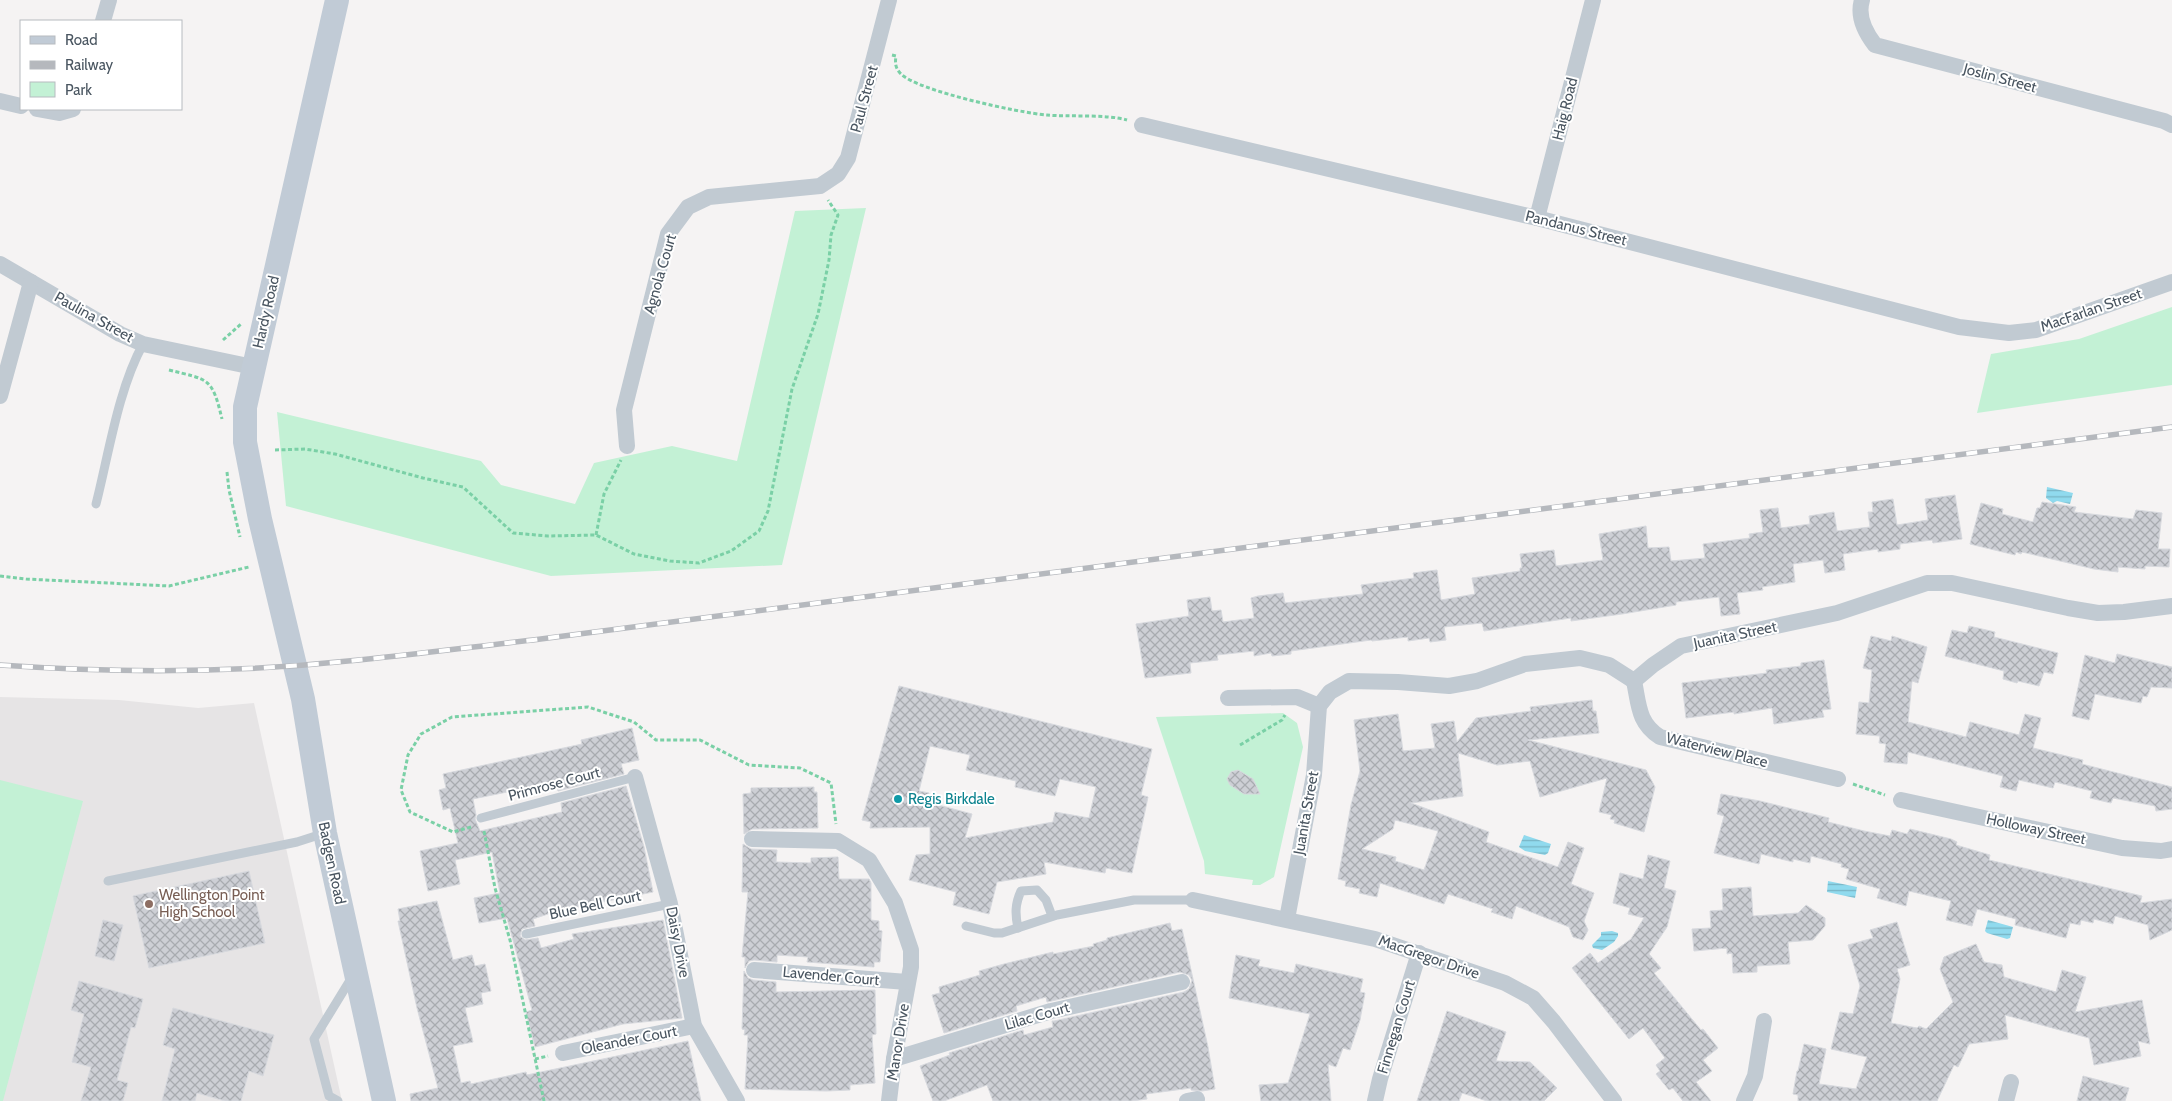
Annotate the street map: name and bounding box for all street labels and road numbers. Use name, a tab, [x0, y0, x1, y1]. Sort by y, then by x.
street label: Joslin Street	[1960, 59, 2039, 96]
street label: Paul Street	[846, 63, 882, 135]
street label: Haig Road	[1549, 76, 1581, 142]
street label: Pandanus Street	[1523, 207, 1629, 249]
street label: Agnola Court	[640, 232, 680, 316]
street label: Hardy Road	[249, 274, 283, 350]
street label: MacFarlan Street	[2038, 284, 2144, 336]
street label: Paulina Street	[51, 288, 137, 346]
street label: Juanita Street	[1691, 617, 1778, 653]
street label: Waterview Place	[1664, 729, 1770, 771]
street label: Primrose Court	[506, 763, 602, 805]
street label: Juanita Street	[1290, 770, 1322, 857]
street label: Holloway Street	[1985, 810, 2087, 848]
street label: Badgen Road	[314, 820, 350, 906]
street label: Blue Bell Court	[547, 886, 643, 924]
street label: Daisy Drive	[662, 905, 694, 979]
street label: MacGregor Drive	[1376, 931, 1482, 983]
street label: Lavender Court	[782, 963, 880, 989]
street label: Finnegan Court	[1373, 978, 1419, 1076]
street label: Lilac Court	[1003, 998, 1071, 1034]
street label: Manor Drive	[883, 1002, 913, 1082]
street label: Oleander Court	[580, 1022, 678, 1058]

